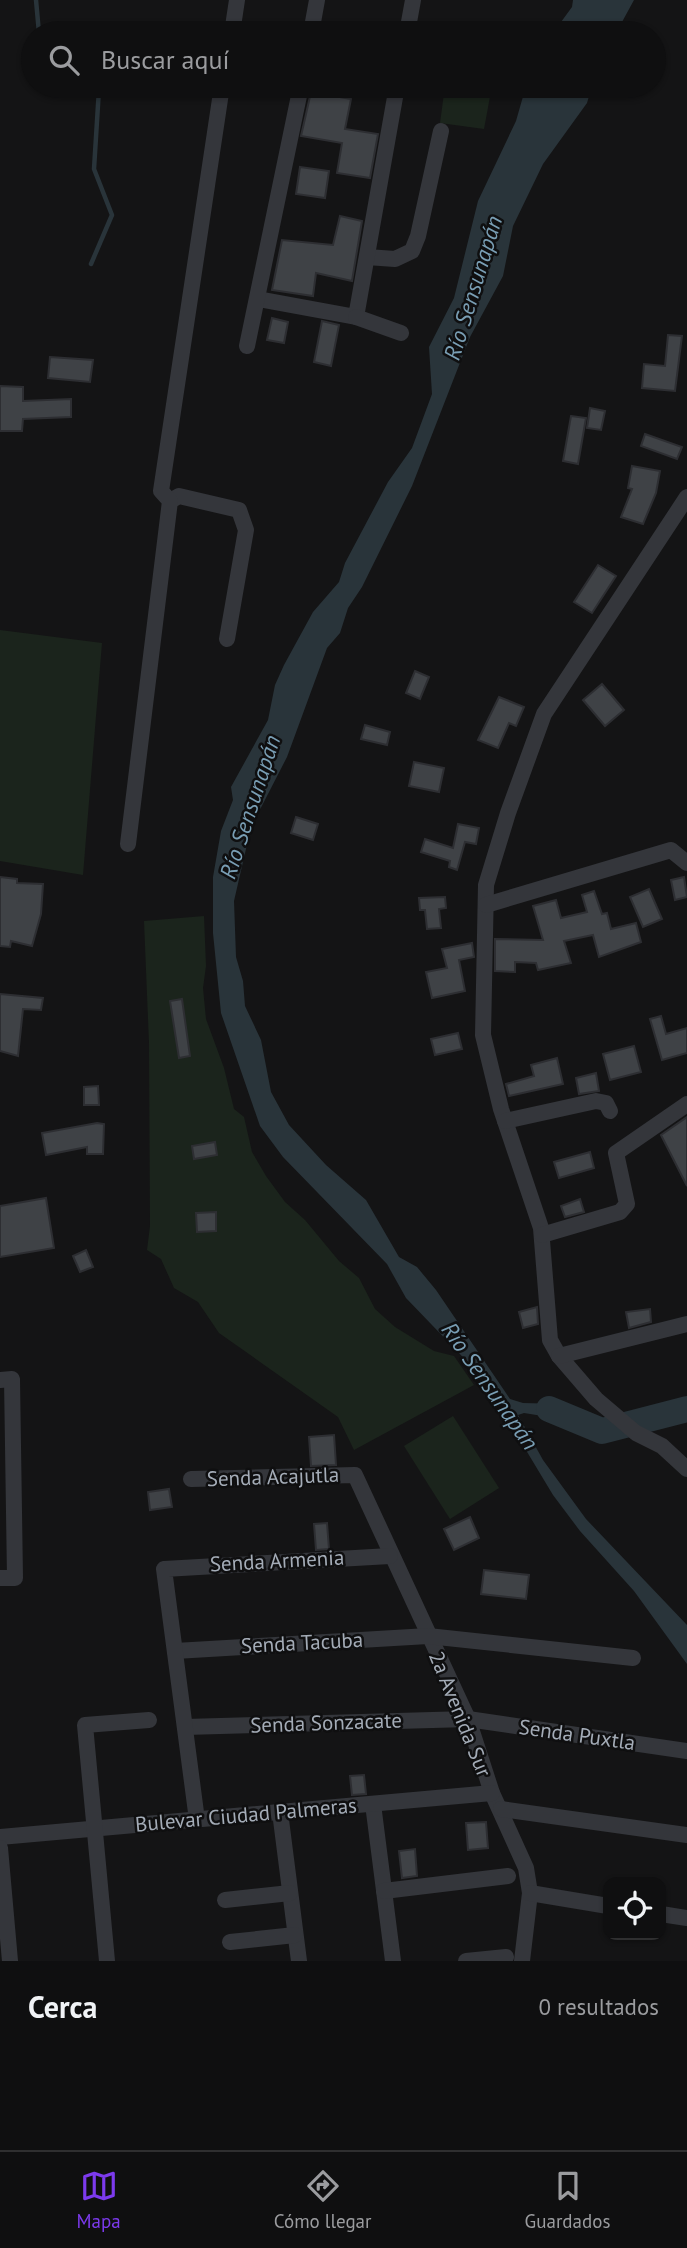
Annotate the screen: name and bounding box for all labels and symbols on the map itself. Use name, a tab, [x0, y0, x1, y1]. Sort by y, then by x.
water label: Río Sensunapán	[437, 212, 508, 364]
water label: Río Sensunapán	[213, 731, 286, 882]
water label: Río Sensunapán	[436, 1316, 545, 1455]
street label: Senda Acajutla	[206, 1461, 340, 1492]
street label: Senda Armenia	[209, 1543, 345, 1578]
street label: Senda Tacuba	[240, 1626, 364, 1659]
street label: 2a Avenida Sur	[423, 1647, 498, 1781]
street label: Senda Sonzacate	[250, 1706, 402, 1739]
street label: Senda Puxtla	[517, 1713, 637, 1756]
street label: Bulevar Ciudad Palmeras	[134, 1791, 358, 1838]

